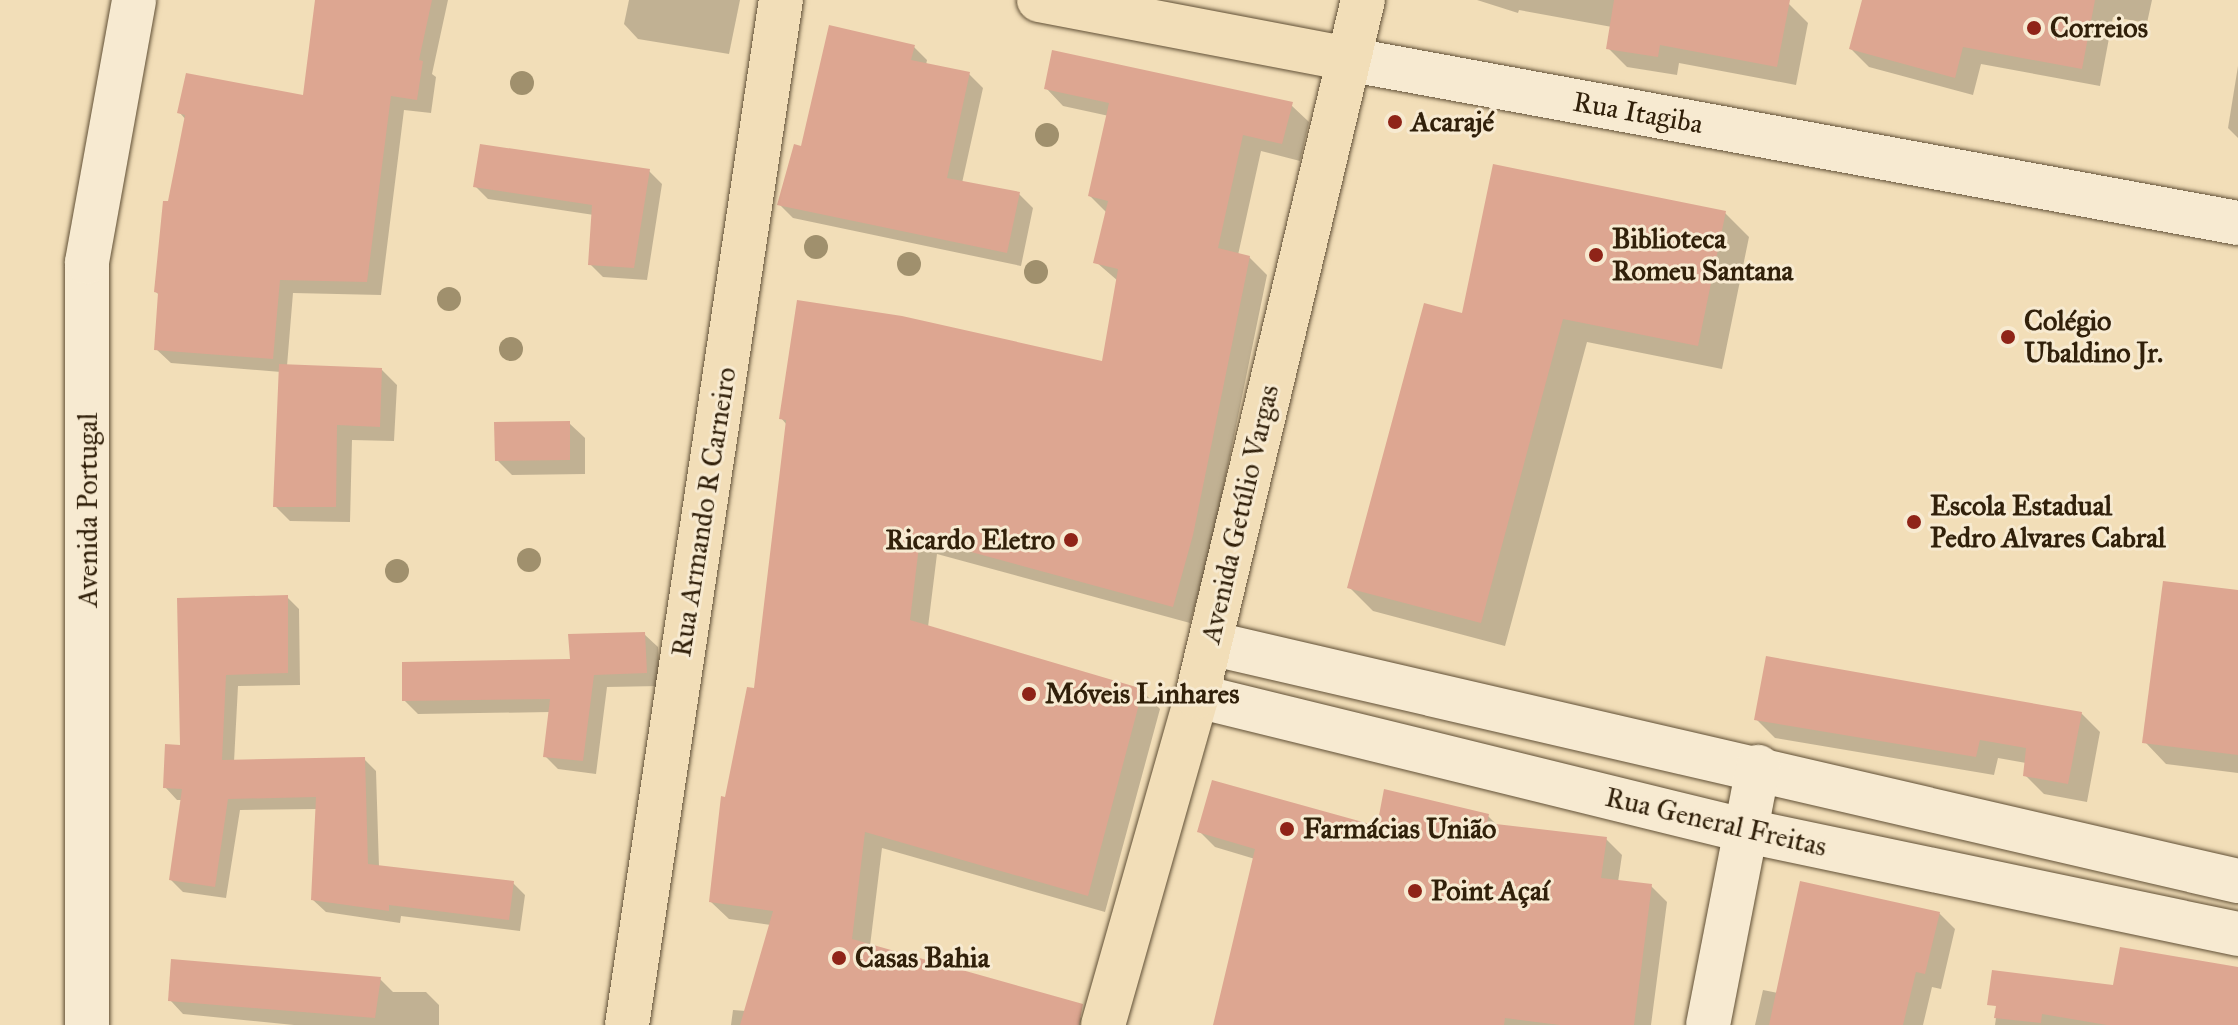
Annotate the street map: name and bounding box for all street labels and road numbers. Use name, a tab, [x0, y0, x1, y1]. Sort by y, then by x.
street label: Rua Itagiba	[1570, 85, 1706, 141]
street label: Rua Armando R Carneiro	[665, 365, 743, 659]
street label: Avenida Getúlio Vargas	[1194, 381, 1286, 647]
street label: Avenida Portugal	[71, 413, 105, 607]
street label: Rua General Freitas	[1602, 780, 1830, 864]

